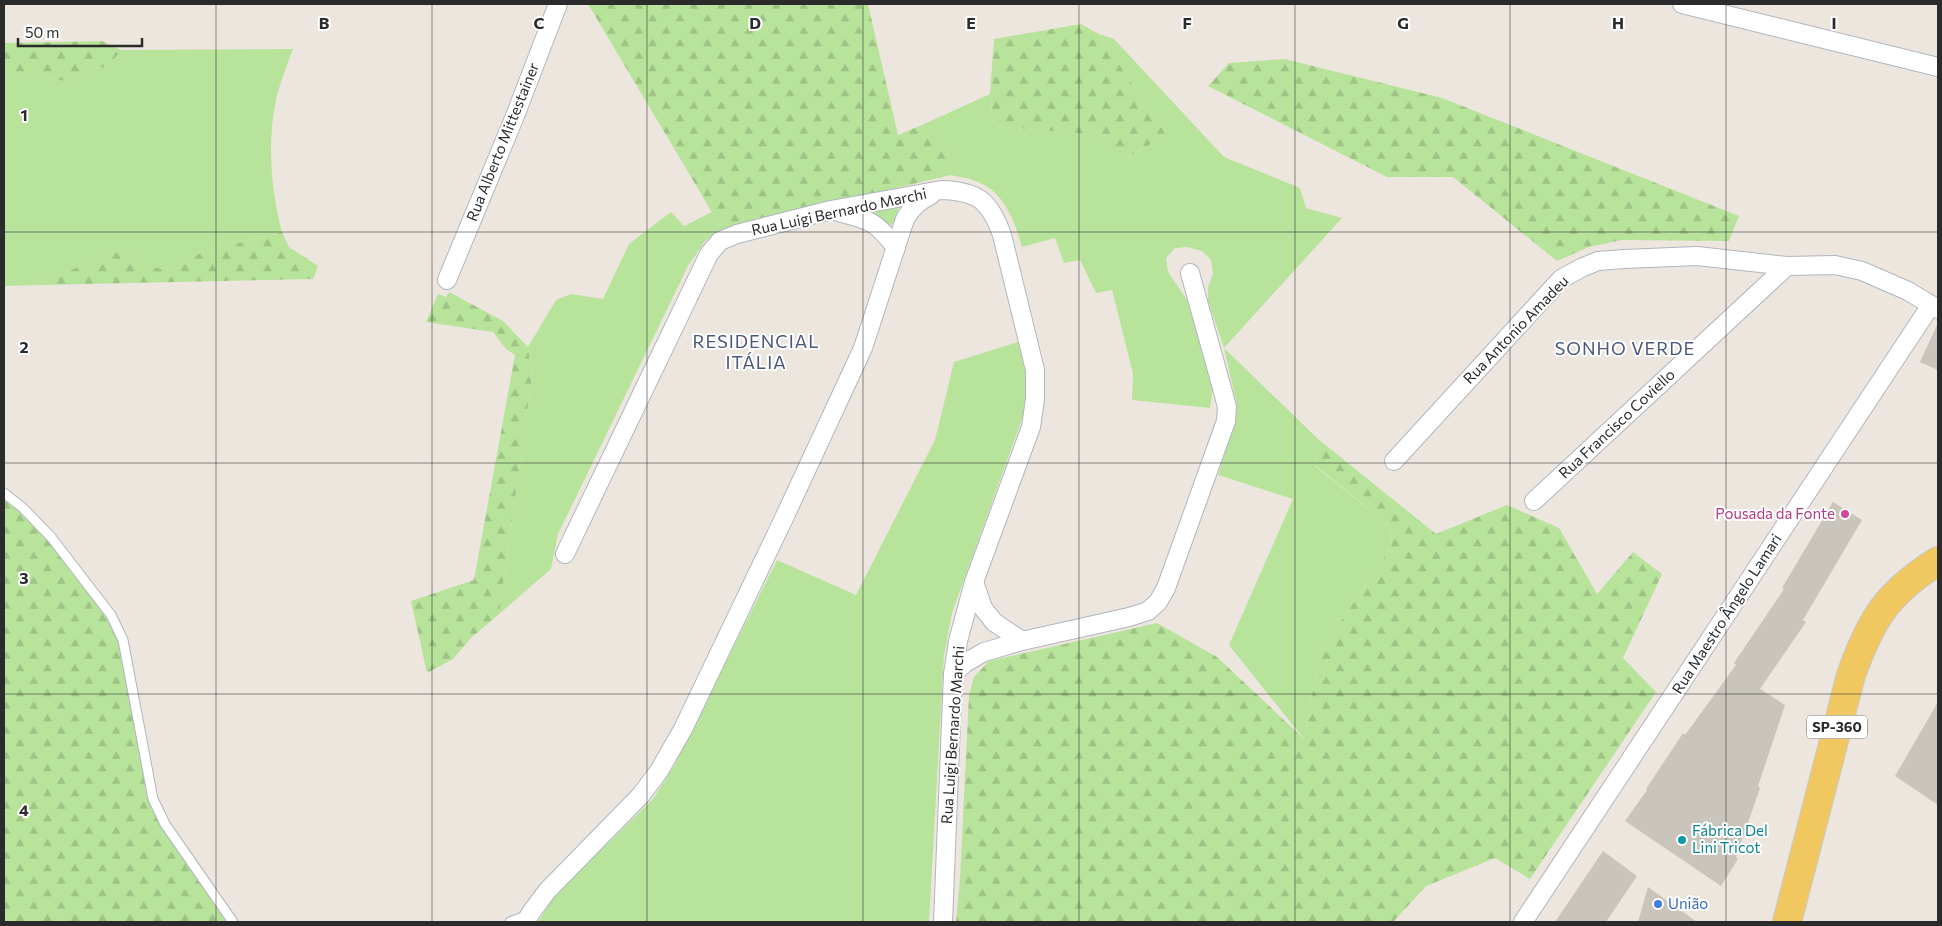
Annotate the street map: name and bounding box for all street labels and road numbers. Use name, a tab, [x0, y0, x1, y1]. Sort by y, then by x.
street label: Rua Alberto Mittestainer	[462, 60, 542, 224]
street label: Rua Luigi Bernardo Marchi	[750, 184, 928, 238]
street label: Rua Antonio Amadeu	[1459, 271, 1572, 387]
street label: Rua Francisco Coviello	[1555, 365, 1678, 482]
street label: Rua Maestro Ângelo Lamari	[1667, 529, 1785, 697]
street label: Rua Luigi Bernardo Marchi	[937, 645, 967, 825]
road number: SP-360	[1807, 716, 1867, 739]

